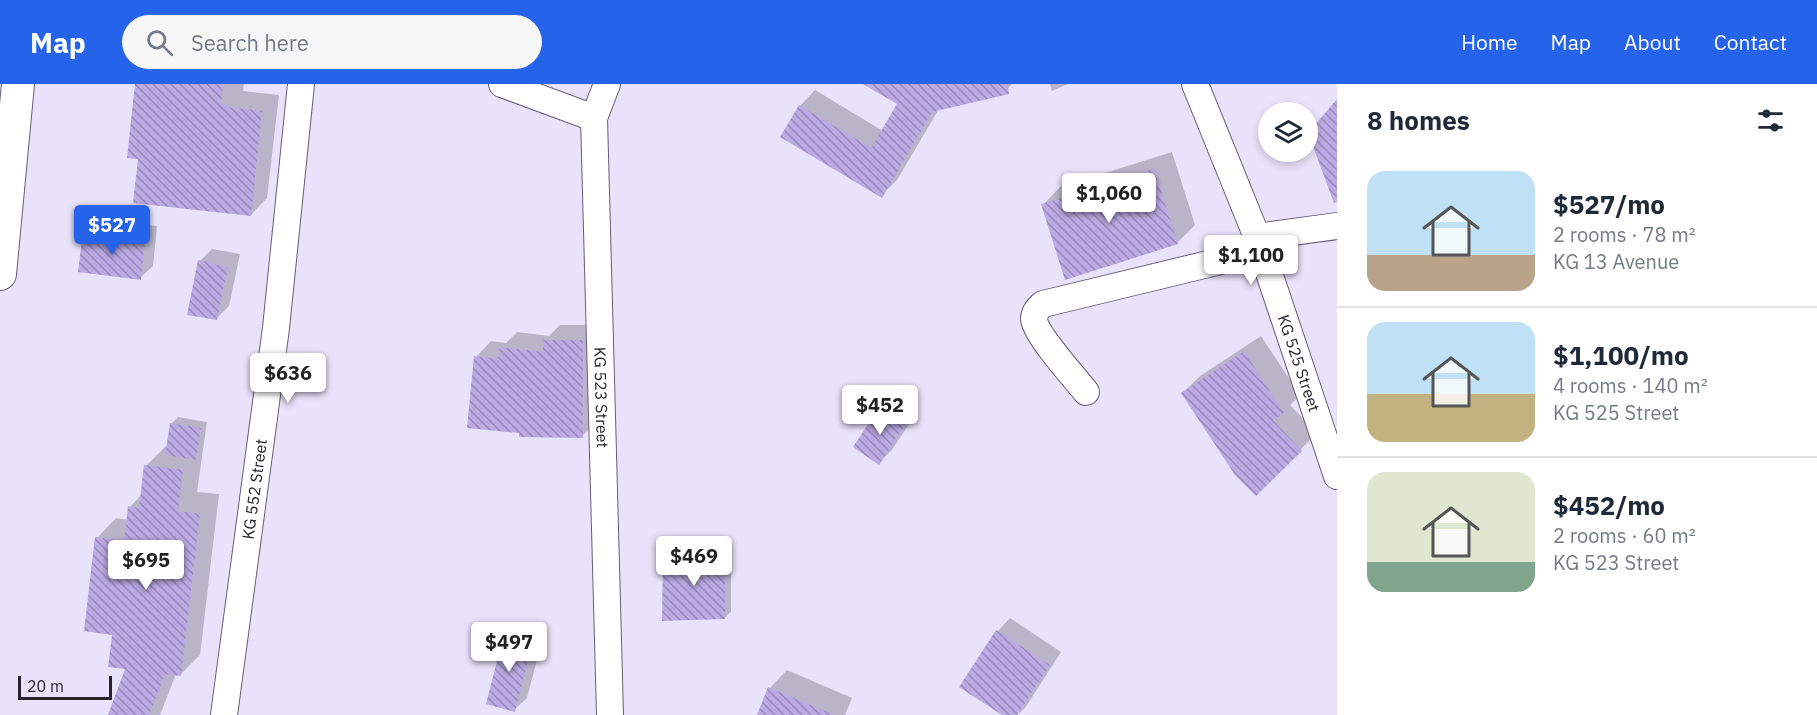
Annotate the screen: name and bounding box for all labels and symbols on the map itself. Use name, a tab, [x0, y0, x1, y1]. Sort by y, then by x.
pin: $1,060	[1060, 173, 1158, 224]
pin: $527	[76, 205, 148, 256]
pin: $1,100	[1202, 235, 1300, 286]
street label: KG 525 Street	[1274, 312, 1325, 414]
street label: KG 523 Street	[590, 347, 613, 448]
pin: $636	[252, 353, 324, 404]
pin: $452	[844, 385, 916, 436]
street label: KG 552 Street	[238, 438, 271, 541]
pin: $469	[658, 536, 730, 587]
pin: $695	[110, 540, 182, 591]
pin: $497	[473, 622, 545, 673]
scale bar	[18, 673, 112, 700]

